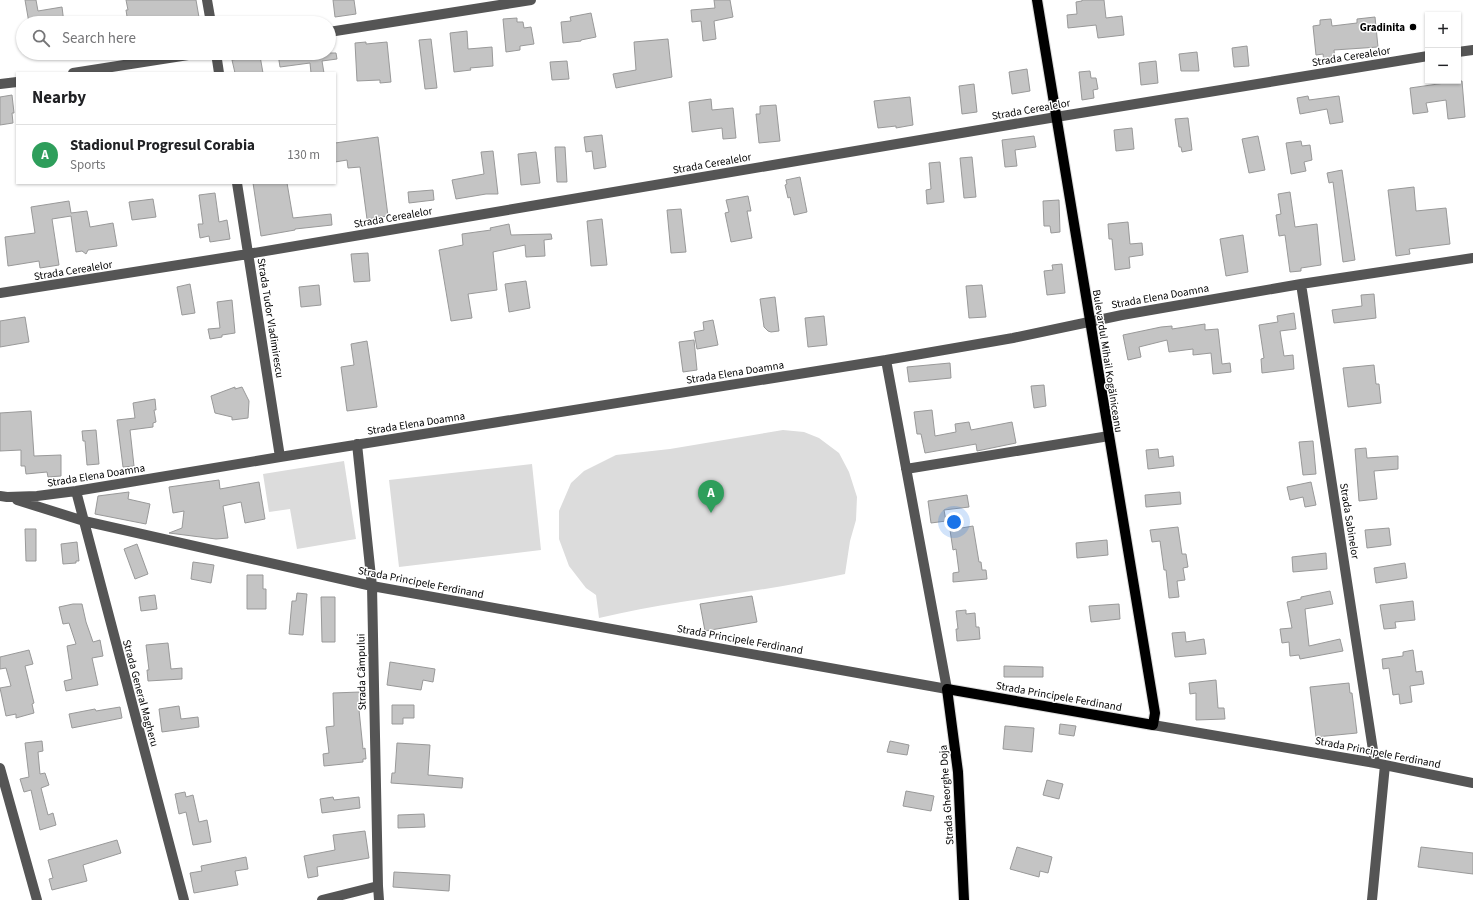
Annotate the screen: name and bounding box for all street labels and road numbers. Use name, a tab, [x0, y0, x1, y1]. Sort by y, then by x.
street label: Strada Cerealelor	[1311, 43, 1392, 70]
street label: Strada Cerealelor	[991, 95, 1072, 124]
street label: Strada Cerealelor	[672, 149, 753, 178]
street label: Strada Cerealelor	[353, 203, 434, 232]
street label: Strada Cerealelor	[33, 257, 114, 284]
street label: Strada Tudor Vladimirescu	[254, 257, 287, 379]
street label: Strada Elena Doamna	[1110, 281, 1210, 312]
street label: Bulevardul Mihail Kogălniceanu	[1089, 289, 1126, 434]
street label: Strada Elena Doamna	[685, 357, 785, 388]
street label: Strada Elena Doamna	[366, 408, 466, 439]
street label: Strada Elena Doamna	[46, 460, 146, 491]
street label: Strada Sabinelor	[1336, 482, 1363, 560]
street label: Strada Principele Ferdinand	[357, 563, 485, 602]
street label: Strada Principele Ferdinand	[676, 621, 804, 658]
street label: Strada Câmpului	[353, 633, 370, 711]
street label: Strada General Magheru	[119, 638, 162, 748]
street label: Strada Principele Ferdinand	[995, 678, 1123, 715]
street label: Strada Principele Ferdinand	[1314, 733, 1442, 772]
street label: Strada Gheorghe Doja	[936, 744, 957, 846]

